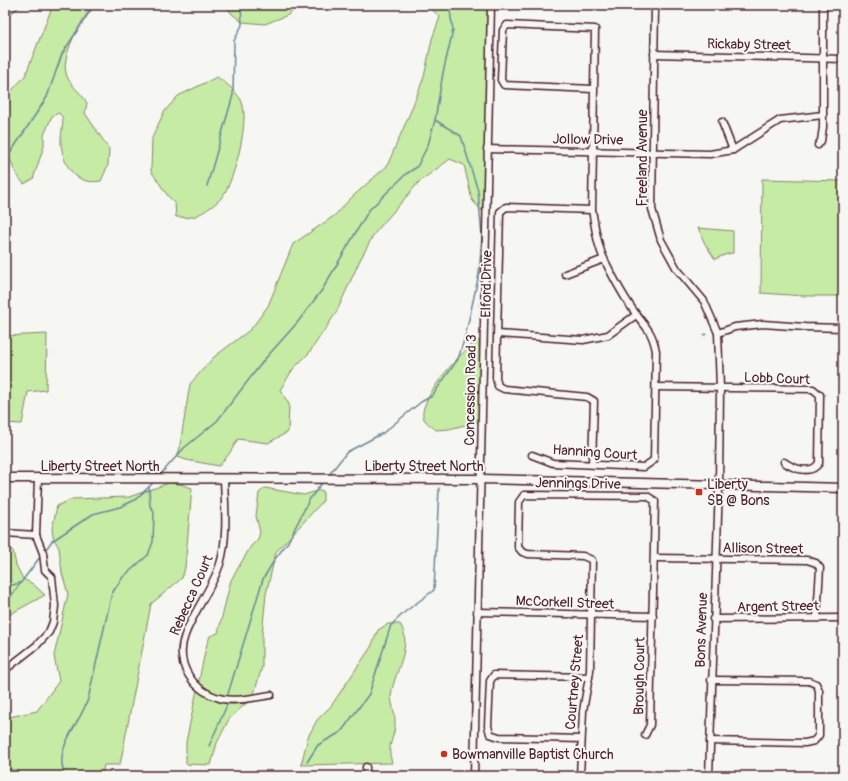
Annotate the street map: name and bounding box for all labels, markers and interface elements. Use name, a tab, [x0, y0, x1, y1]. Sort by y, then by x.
street label: Rickaby Street	[707, 35, 791, 54]
street label: Freeland Avenue	[634, 109, 651, 207]
street label: Jollow Drive	[553, 130, 624, 149]
street label: Elford Drive	[477, 250, 496, 318]
street label: Concession Road 3	[461, 334, 480, 446]
street label: Lobb Court	[744, 369, 811, 388]
street label: Hanning Court	[552, 441, 638, 464]
street label: Liberty Street North	[40, 458, 160, 475]
street label: Liberty Street North	[364, 458, 484, 475]
street label: Jennings Drive	[535, 474, 621, 493]
place label: Liberty SB @ Bons	[707, 476, 770, 509]
marker: Liberty SB @ Bons	[694, 487, 704, 497]
street label: Allison Street	[722, 539, 804, 558]
street label: Rebecca Court	[166, 552, 217, 638]
street label: McCorkell Street	[515, 592, 615, 613]
street label: Bons Avenue	[692, 592, 711, 668]
street label: Argent Street	[737, 597, 820, 616]
street label: Courtney Street	[562, 633, 587, 730]
street label: Brough Court	[630, 637, 649, 715]
place label: Bowmanville Baptist Church	[452, 746, 614, 763]
marker: Bowmanville Baptist Church	[439, 749, 449, 759]

